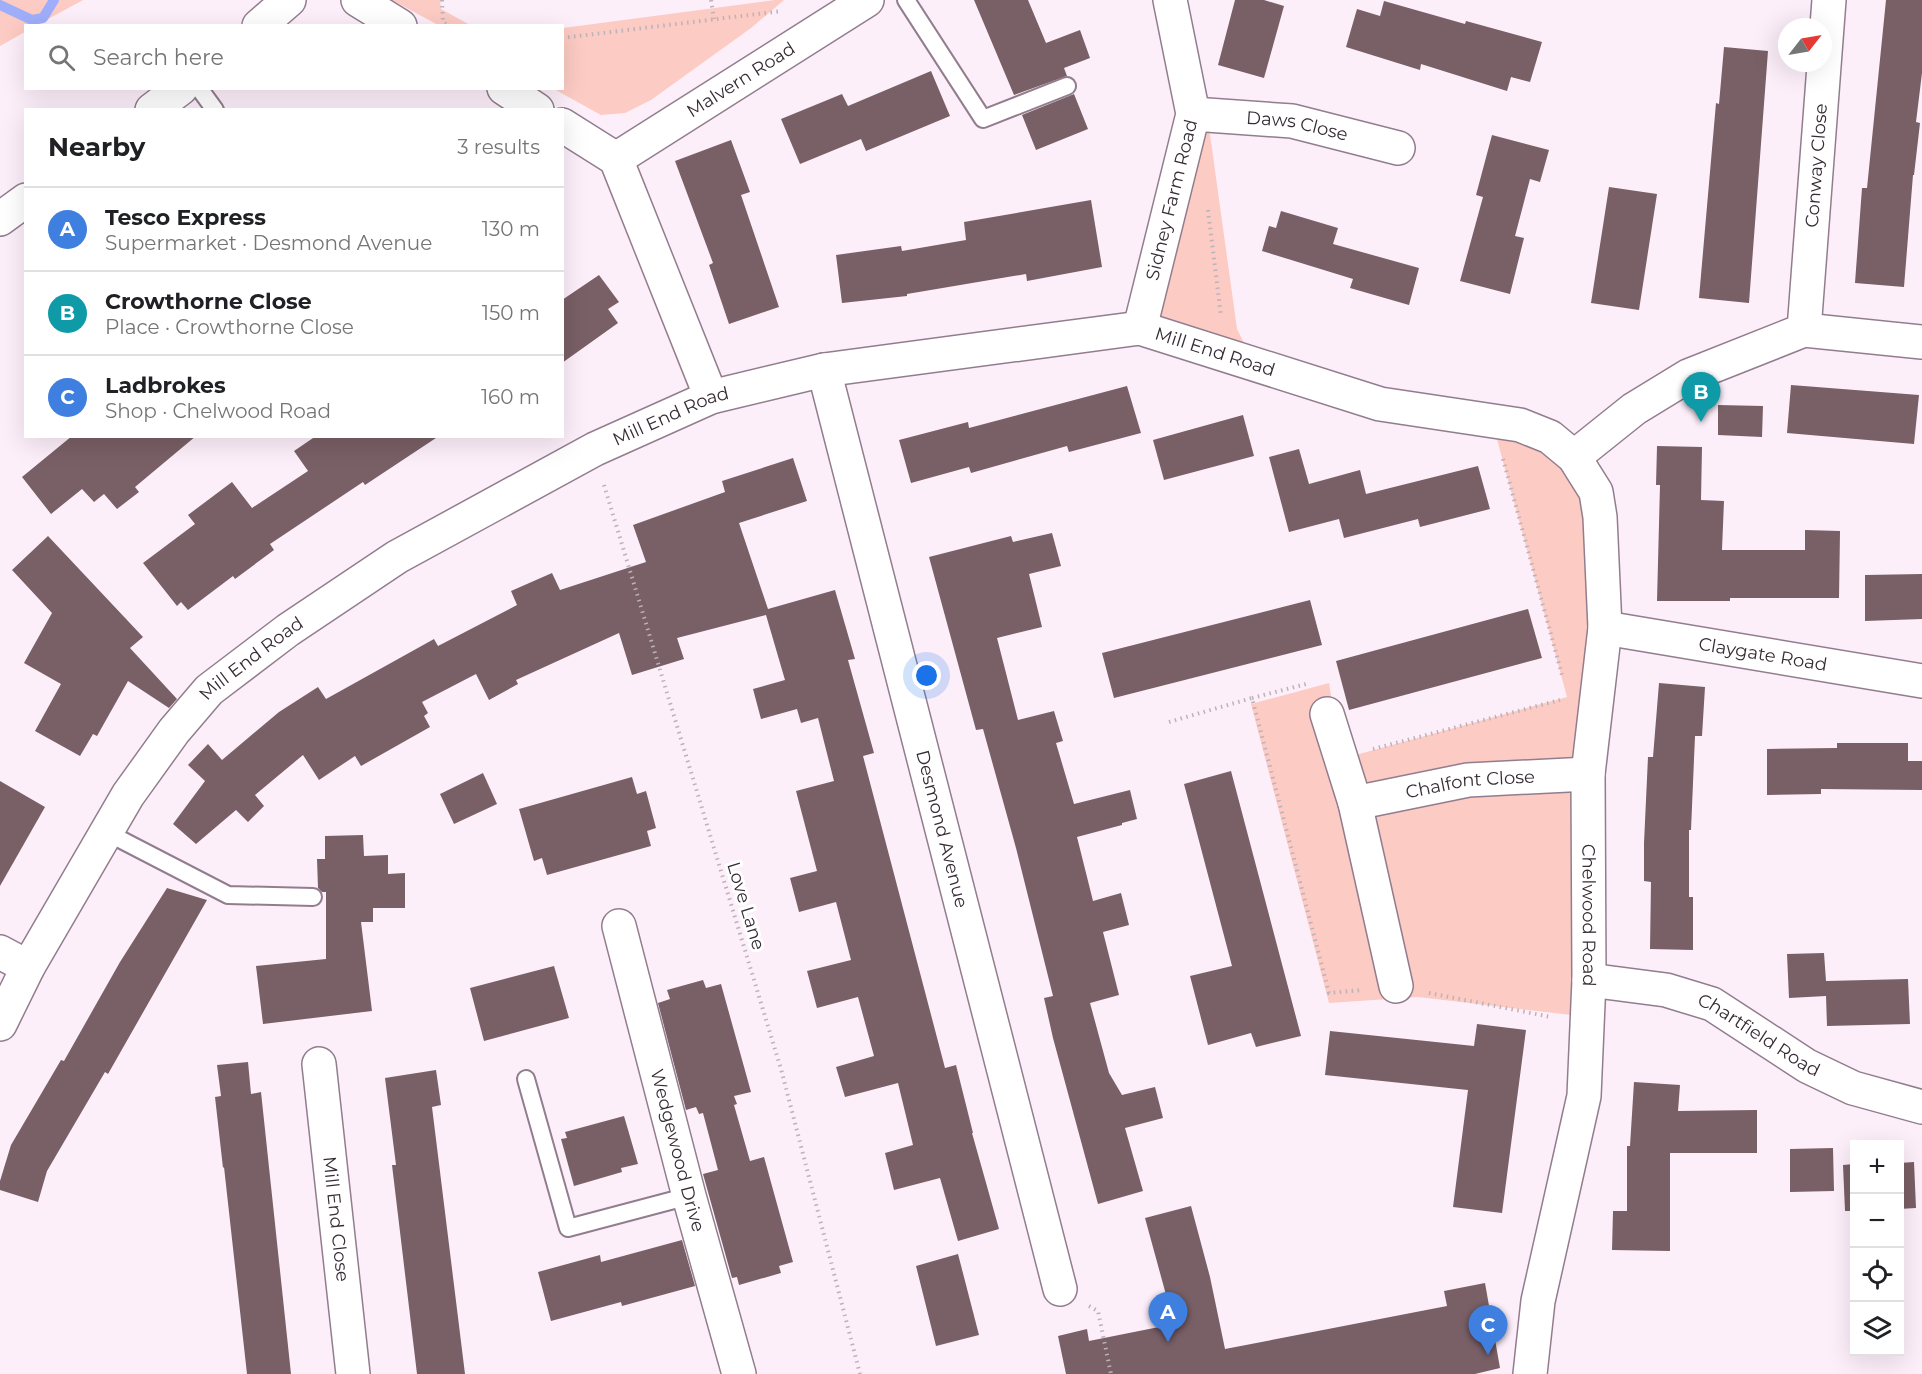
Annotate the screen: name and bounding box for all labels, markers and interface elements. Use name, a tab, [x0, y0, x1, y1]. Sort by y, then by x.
north arrow	[1778, 18, 1832, 72]
search box	[24, 24, 564, 90]
street label: Malvern Road	[683, 37, 799, 122]
icon: search	[45, 41, 78, 74]
text: Search here	[93, 44, 224, 71]
street label: Conway Close	[1801, 102, 1832, 228]
street label: Daws Close	[1246, 107, 1350, 146]
street label: Sidney Farm Road	[1141, 117, 1202, 283]
text: Nearby	[48, 131, 145, 163]
text: 3 results	[457, 135, 540, 159]
text: Tesco Express	[105, 204, 266, 231]
text: A	[60, 217, 75, 241]
text: 130 m	[482, 217, 540, 241]
text: Supermarket · Desmond Avenue	[105, 231, 432, 255]
text: Crowthorne Close	[105, 288, 312, 315]
text: B	[60, 301, 75, 325]
text: 150 m	[482, 301, 540, 325]
text: Place · Crowthorne Close	[105, 315, 354, 339]
street label: Mill End Road	[1152, 322, 1278, 381]
text: Ladbrokes	[105, 372, 226, 399]
pin: B	[1682, 372, 1720, 422]
street label: Mill End Road	[609, 382, 731, 451]
text: C	[60, 385, 75, 409]
text: 160 m	[481, 385, 540, 409]
text: Shop · Chelwood Road	[105, 399, 331, 423]
street label: Mill End Road	[194, 612, 307, 704]
street label: Claygate Road	[1697, 633, 1829, 676]
your location	[912, 661, 941, 690]
street label: Desmond Avenue	[911, 748, 973, 910]
street label: Chalfont Close	[1404, 766, 1535, 803]
street label: Chelwood Road	[1577, 844, 1600, 987]
street label: Love Lane	[722, 859, 770, 953]
street label: Chartfield Road	[1695, 989, 1824, 1082]
street label: Wedgewood Drive	[646, 1067, 710, 1235]
map controls	[1850, 1140, 1904, 1356]
button: +	[1850, 1140, 1904, 1194]
street label: Mill End Close	[318, 1155, 354, 1283]
button: −	[1850, 1194, 1904, 1248]
button: locate	[1850, 1248, 1904, 1302]
pin: A	[1148, 1292, 1188, 1342]
button: layers	[1850, 1302, 1904, 1356]
pin: C	[1468, 1306, 1508, 1355]

